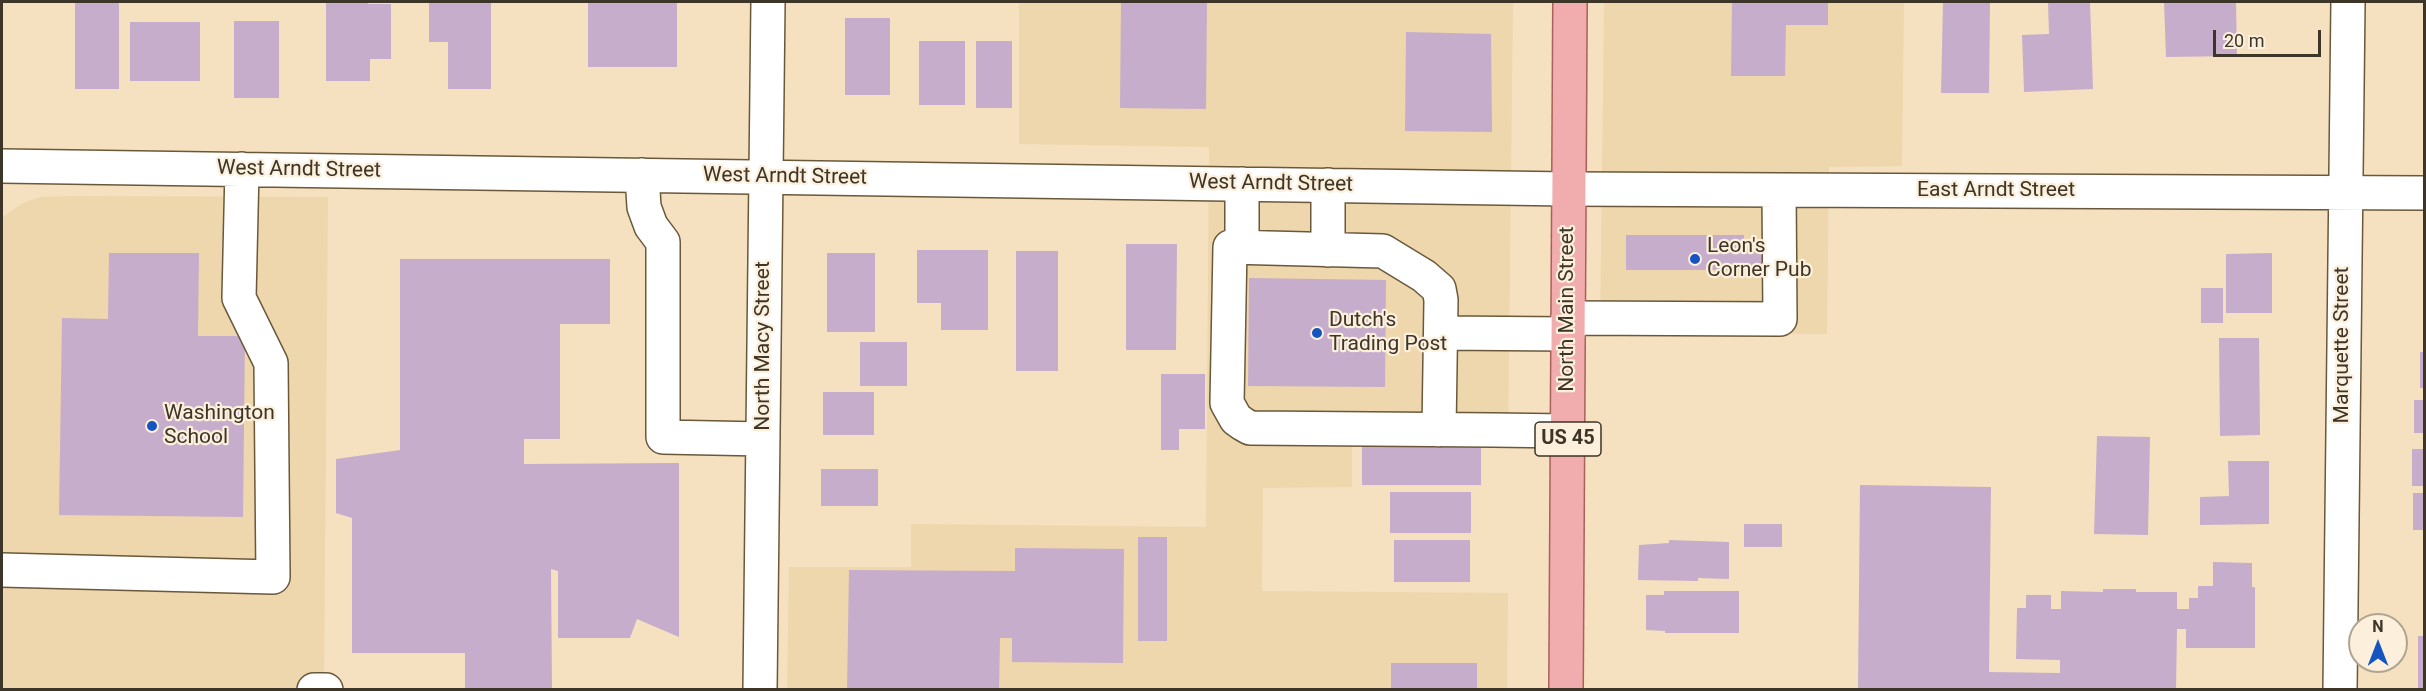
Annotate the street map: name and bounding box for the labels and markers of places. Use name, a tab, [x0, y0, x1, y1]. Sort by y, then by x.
place label: Leon's Corner Pub	[1707, 234, 1811, 284]
marker: Leon's Corner Pub	[1688, 252, 1702, 266]
place label: Dutch's Trading Post	[1329, 308, 1447, 358]
marker: Dutch's Trading Post	[1310, 326, 1324, 340]
place label: Washington School	[164, 401, 275, 451]
marker: Washington School	[145, 419, 159, 433]

